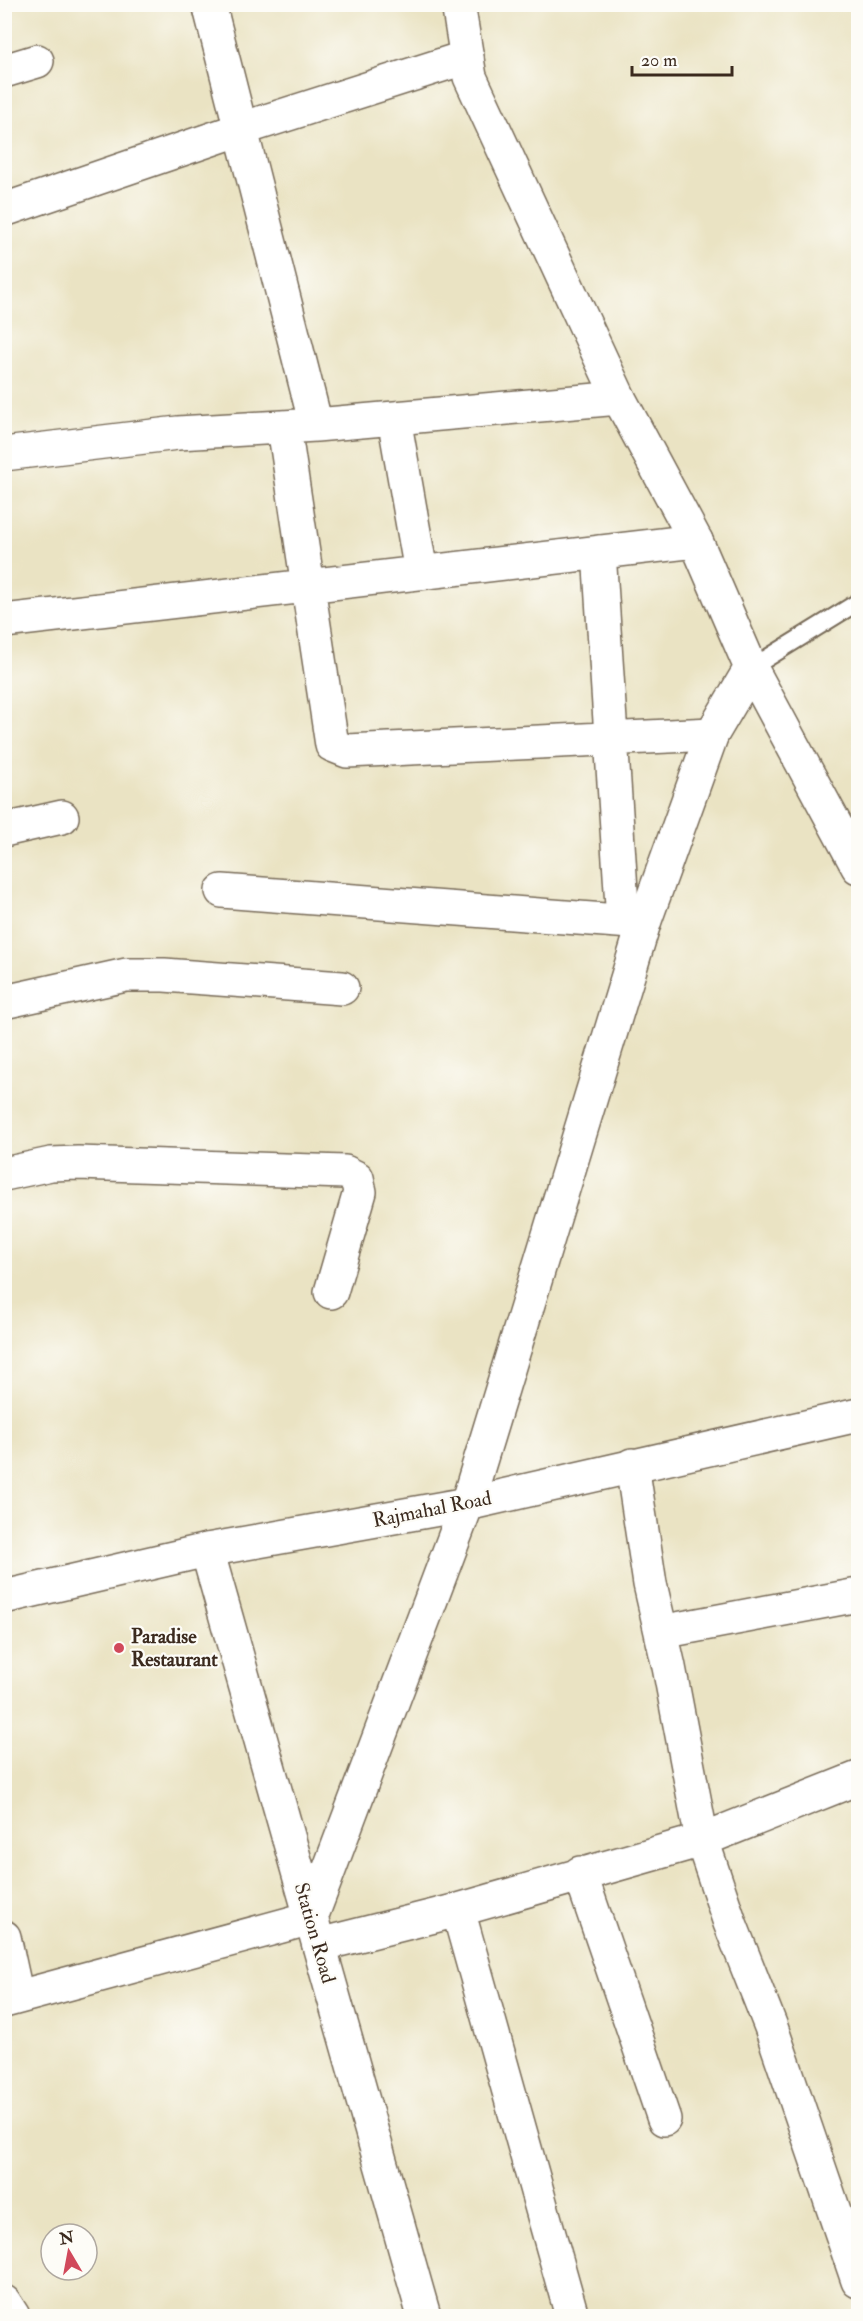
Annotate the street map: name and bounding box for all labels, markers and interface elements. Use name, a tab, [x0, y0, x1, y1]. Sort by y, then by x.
scale bar	[632, 39, 732, 77]
text: 20 m	[641, 49, 677, 72]
street label: Rajmahal Road	[370, 1485, 494, 1533]
place label: Paradise Restaurant	[131, 1624, 218, 1672]
marker: Paradise Restaurant	[112, 1641, 126, 1655]
street label: Station Road	[289, 1880, 341, 1986]
north arrow	[39, 2222, 99, 2282]
text: N	[57, 2227, 76, 2249]

